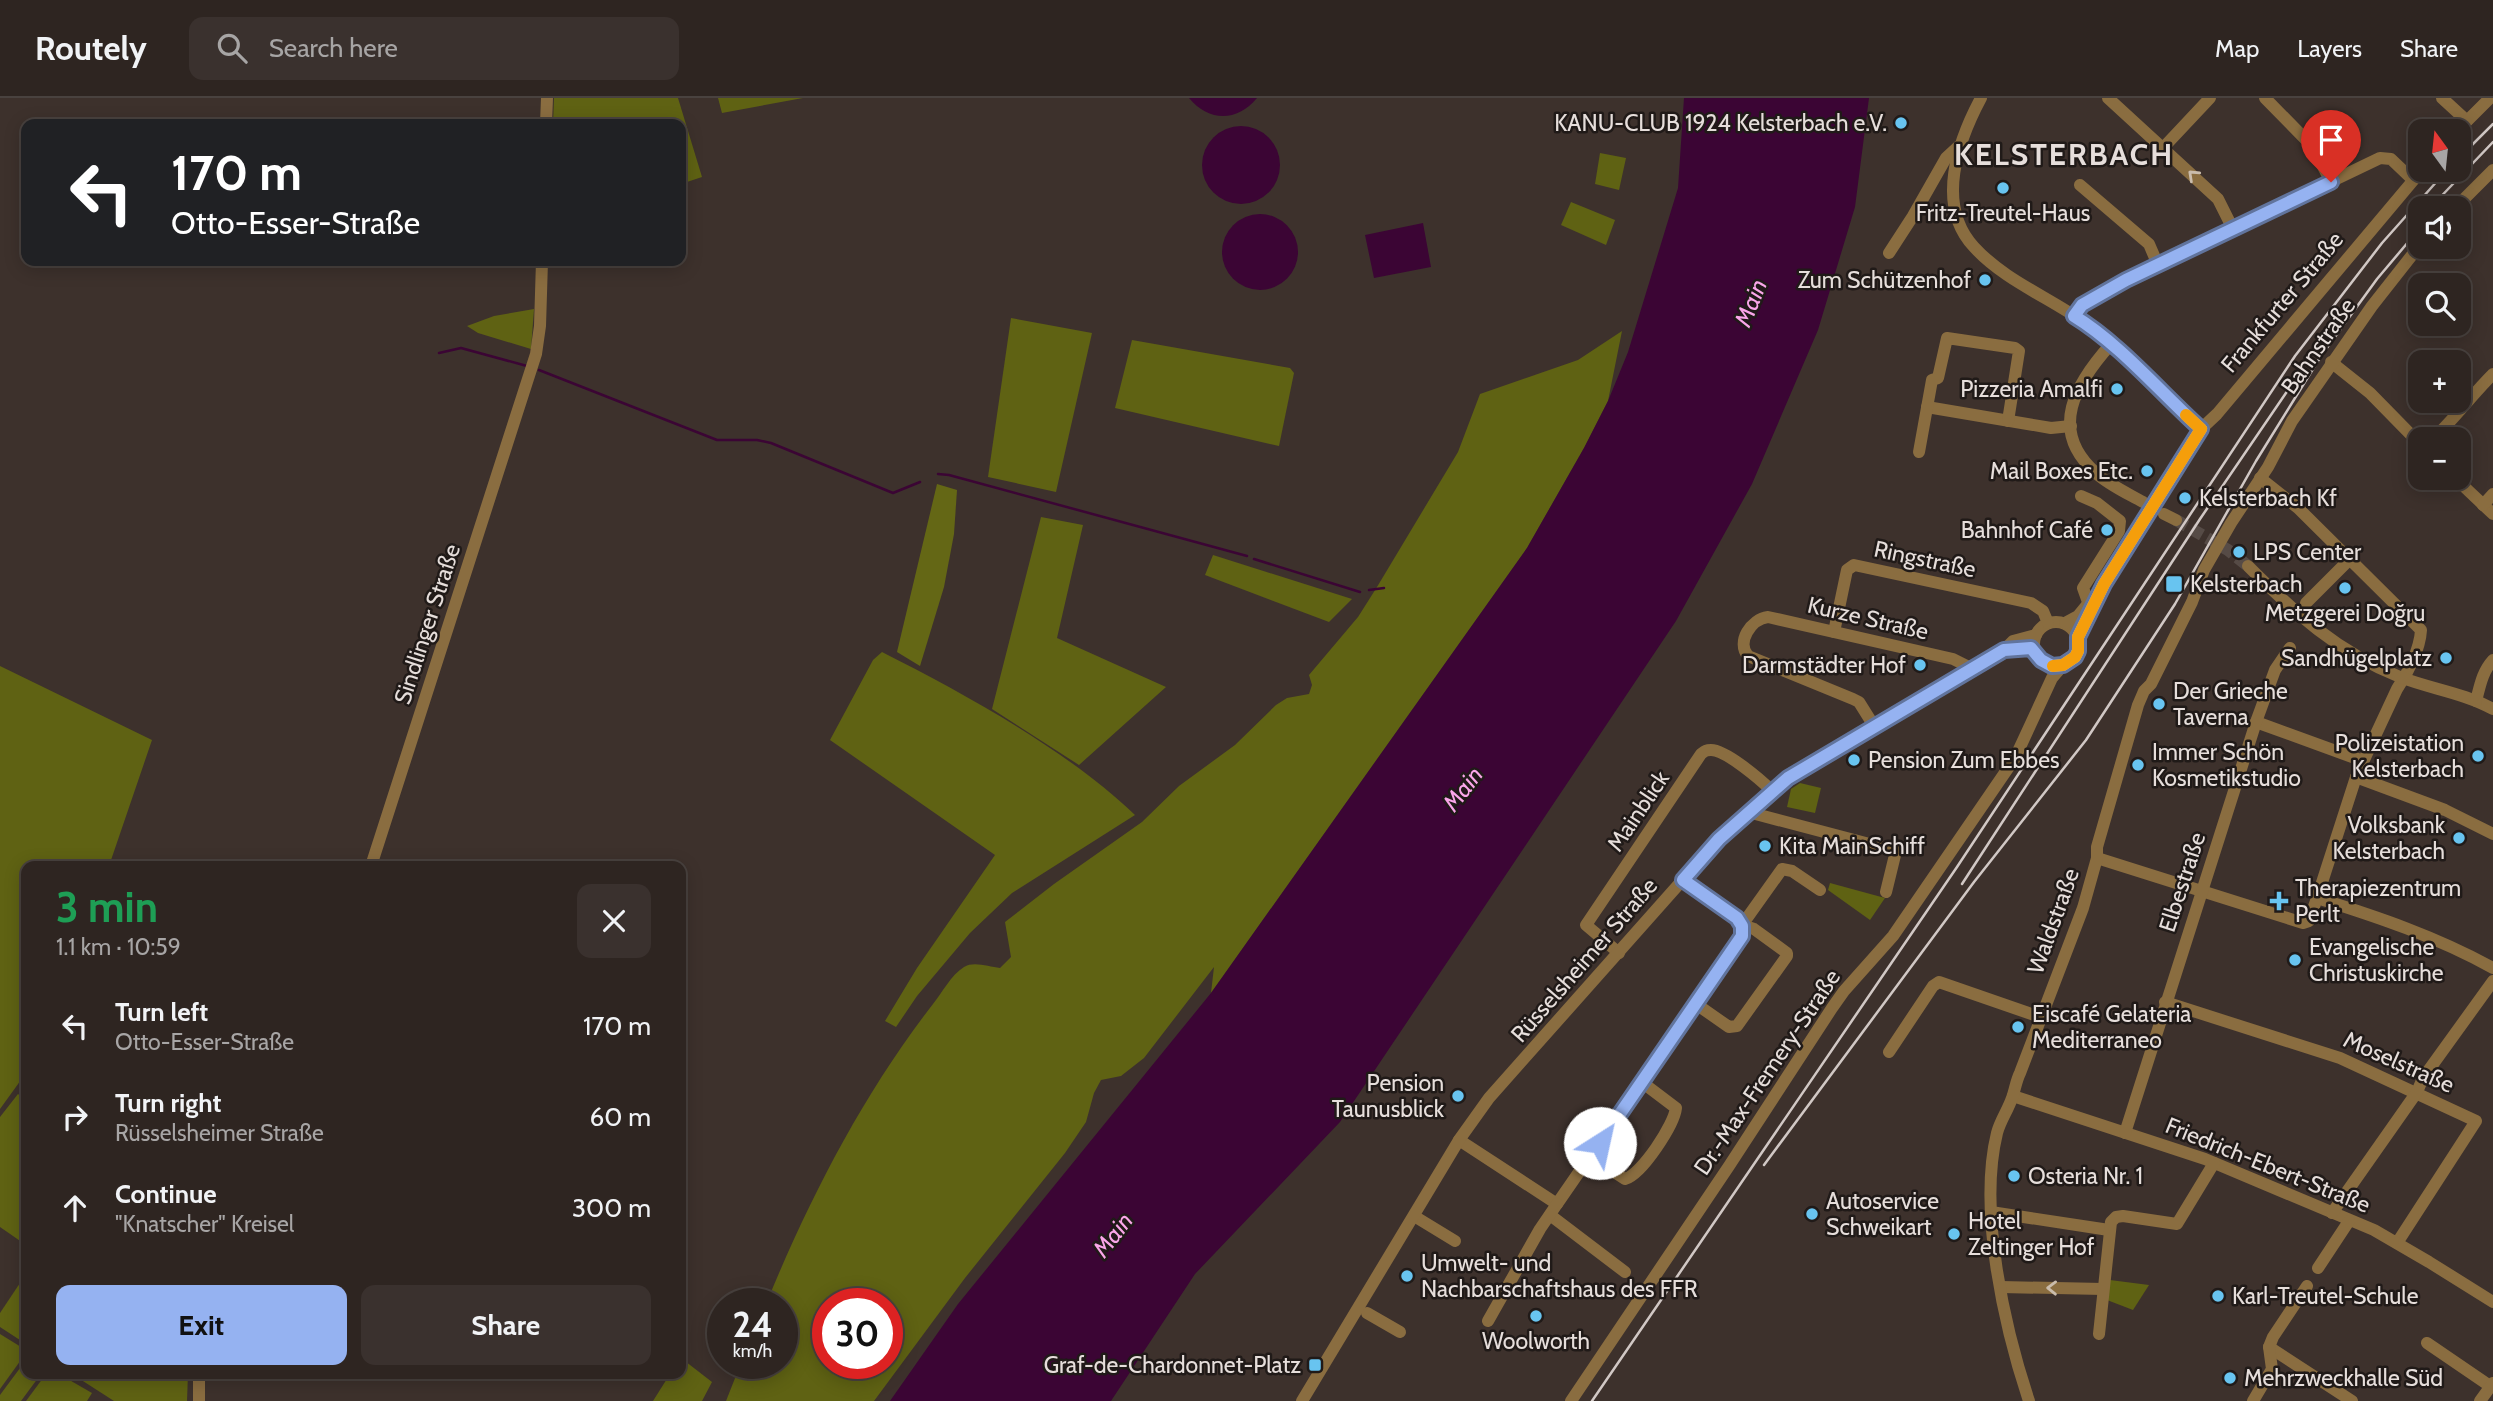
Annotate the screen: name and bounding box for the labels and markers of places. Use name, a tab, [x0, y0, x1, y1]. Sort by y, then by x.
place label: KANU-CLUB 1924 Kelsterbach e.V.	[1554, 109, 1887, 137]
pin	[2301, 110, 2361, 182]
marker: KANU-CLUB 1924 Kelsterbach e.V.	[1893, 115, 1909, 131]
marker: Fritz-Treutel-Haus	[1995, 180, 2011, 196]
place label: Fritz-Treutel-Haus	[1916, 199, 2090, 227]
place label: Zum Schützenhof	[1798, 266, 1971, 294]
marker: Zum Schützenhof	[1977, 272, 1993, 288]
place label: Pizzeria Amalfi	[1960, 375, 2103, 403]
marker: Pizzeria Amalfi	[2109, 381, 2125, 397]
place label: Mail Boxes Etc.	[1990, 457, 2133, 485]
marker: Mail Boxes Etc.	[2139, 463, 2155, 479]
place label: Kelsterbach Kf	[2199, 484, 2337, 512]
marker: Kelsterbach Kf	[2177, 490, 2193, 506]
place label: Bahnhof Café	[1961, 516, 2093, 544]
marker: Bahnhof Café	[2099, 522, 2115, 538]
place label: LPS Center	[2253, 538, 2362, 566]
marker: LPS Center	[2231, 544, 2247, 560]
place label: Kelsterbach	[2190, 570, 2302, 598]
marker: Kelsterbach	[2164, 574, 2184, 594]
marker: Metzgerei Doğru	[2337, 580, 2353, 596]
place label: Metzgerei Doğru	[2265, 599, 2425, 627]
place label: Sandhügelplatz	[2281, 644, 2432, 672]
marker: Sandhügelplatz	[2438, 650, 2454, 666]
place label: Darmstädter Hof	[1742, 651, 1906, 679]
marker: Darmstädter Hof	[1912, 657, 1928, 673]
place label: Der Grieche Taverna	[2173, 677, 2288, 731]
marker: Der Grieche Taverna	[2151, 696, 2167, 712]
place label: Polizeistation Kelsterbach	[2335, 729, 2464, 783]
place label: Immer Schön Kosmetikstudio	[2152, 738, 2301, 792]
place label: Pension Zum Ebbes	[1868, 746, 2059, 774]
marker: Polizeistation Kelsterbach	[2470, 748, 2486, 764]
marker: Pension Zum Ebbes	[1846, 752, 1862, 768]
marker: Immer Schön Kosmetikstudio	[2130, 757, 2146, 773]
place label: Volksbank Kelsterbach	[2333, 811, 2446, 865]
marker: Volksbank Kelsterbach	[2451, 830, 2467, 846]
place label: Kita MainSchiff	[1779, 832, 1925, 860]
marker: Kita MainSchiff	[1757, 838, 1773, 854]
place label: Therapiezentrum Perlt	[2295, 874, 2461, 928]
marker: Therapiezentrum Perlt	[2269, 891, 2289, 911]
place label: Evangelische Christuskirche	[2309, 933, 2444, 987]
marker: Evangelische Christuskirche	[2287, 952, 2303, 968]
place label: Eiscafé Gelateria Mediterraneo	[2032, 1000, 2191, 1054]
marker: Eiscafé Gelateria Mediterraneo	[2010, 1019, 2026, 1035]
place label: Pension Taunusblick	[1332, 1069, 1445, 1123]
marker: Pension Taunusblick	[1450, 1088, 1466, 1104]
place label: Osteria Nr. 1	[2028, 1162, 2143, 1190]
marker: Osteria Nr. 1	[2006, 1168, 2022, 1184]
place label: Autoservice Schweikart	[1826, 1187, 1939, 1241]
marker: Autoservice Schweikart	[1804, 1206, 1820, 1222]
place label: Hotel Zeltinger Hof	[1968, 1207, 2095, 1261]
marker: Hotel Zeltinger Hof	[1946, 1226, 1962, 1242]
place label: Umwelt- und Nachbarschaftshaus des FFR	[1421, 1249, 1698, 1303]
marker: Umwelt- und Nachbarschaftshaus des FFR	[1399, 1268, 1415, 1284]
place label: Karl-Treutel-Schule	[2232, 1282, 2419, 1310]
marker: Karl-Treutel-Schule	[2210, 1288, 2226, 1304]
marker: Woolworth	[1528, 1308, 1544, 1324]
place label: Woolworth	[1482, 1327, 1590, 1355]
place label: Graf-de-Chardonnet-Platz	[1044, 1351, 1301, 1379]
marker: Graf-de-Chardonnet-Platz	[1307, 1357, 1323, 1373]
place label: Mehrzweckhalle Süd	[2244, 1364, 2443, 1392]
marker: Mehrzweckhalle Süd	[2222, 1370, 2238, 1386]

